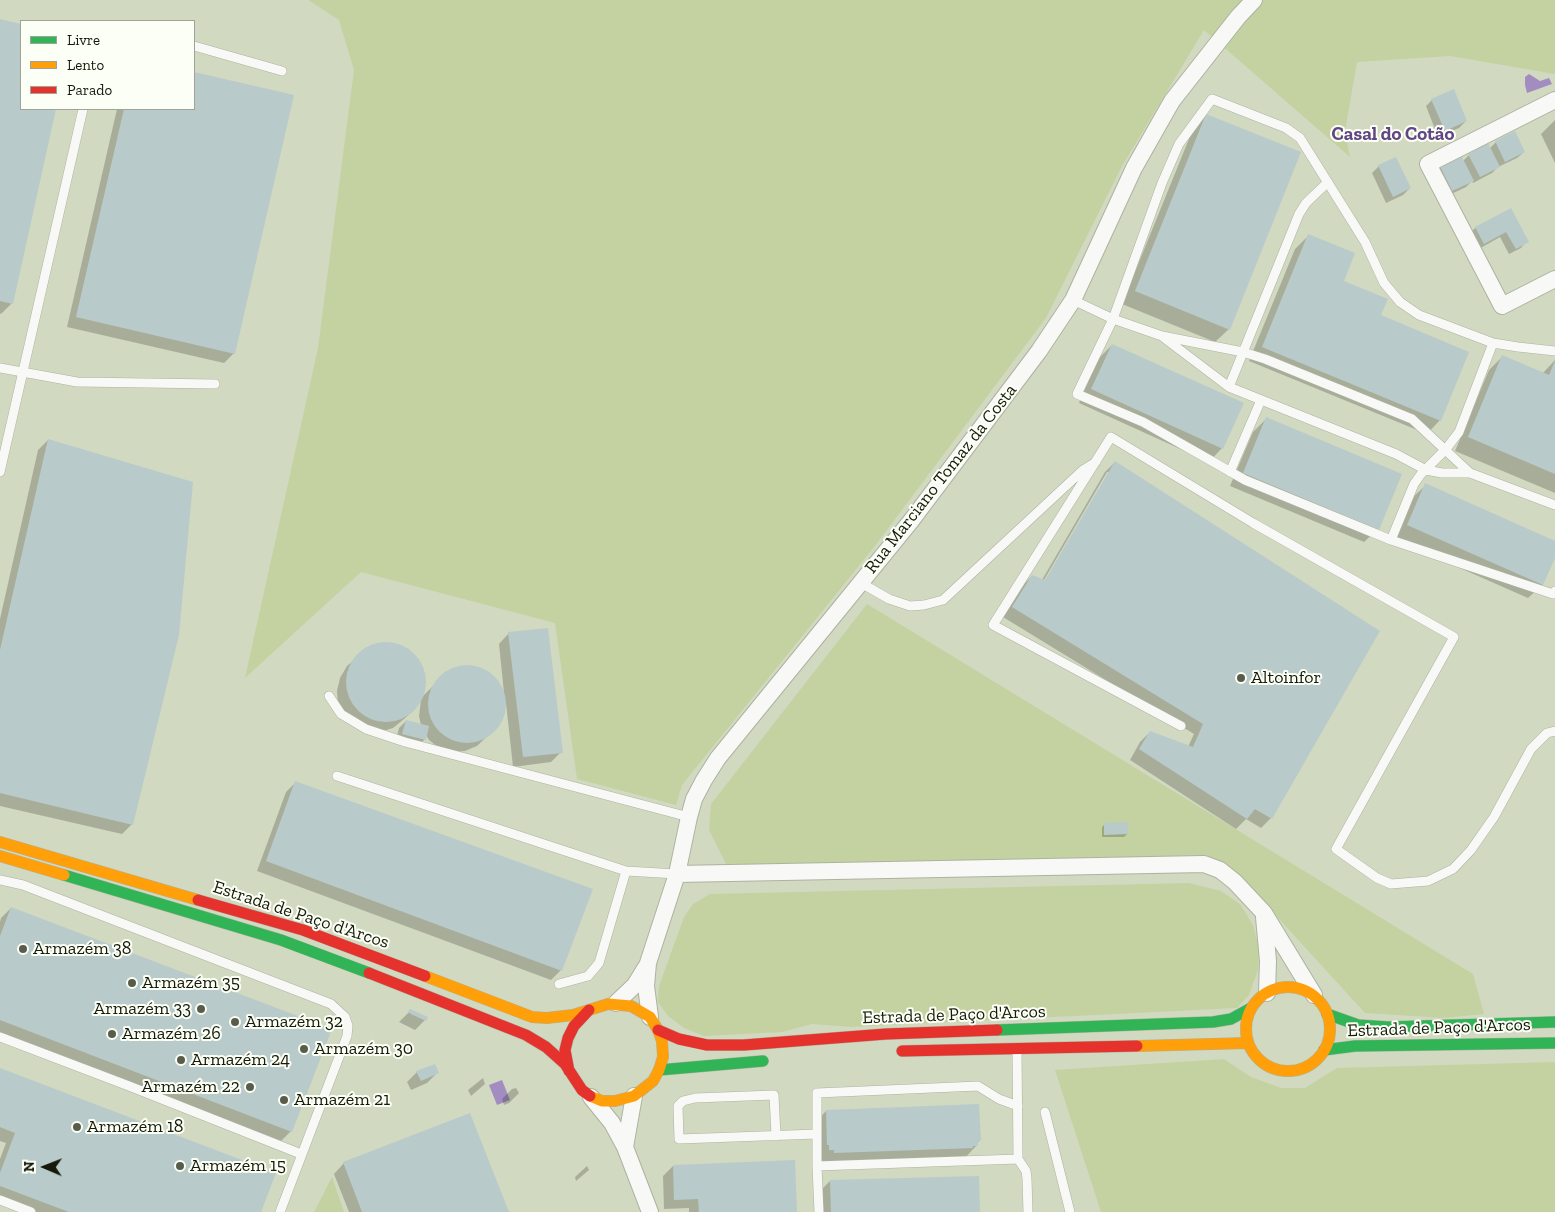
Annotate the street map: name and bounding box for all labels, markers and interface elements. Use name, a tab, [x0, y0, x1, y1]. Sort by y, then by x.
legend	[20, 20, 195, 110]
text: Livre	[67, 31, 100, 49]
text: Lento	[67, 56, 104, 74]
text: Parado	[67, 81, 112, 99]
district label: Casal do Cotão	[1332, 124, 1454, 146]
street label: Rua Marciano Tomaz da Costa	[860, 380, 1022, 578]
place label: Altoinfor	[1251, 667, 1321, 689]
marker: Altoinfor	[1235, 672, 1247, 684]
street label: Estrada de Paço d'Arcos	[210, 876, 392, 954]
place label: Armazém 38	[33, 938, 131, 960]
marker: Armazém 38	[17, 943, 29, 955]
place label: Armazém 35	[142, 972, 240, 994]
marker: Armazém 35	[126, 977, 138, 989]
place label: Armazém 33	[94, 998, 191, 1020]
street label: Estrada de Paço d'Arcos	[862, 1001, 1046, 1029]
marker: Armazém 33	[195, 1003, 207, 1015]
place label: Armazém 32	[245, 1011, 343, 1033]
street label: Estrada de Paço d'Arcos	[1347, 1014, 1531, 1042]
marker: Armazém 32	[229, 1016, 241, 1028]
place label: Armazém 26	[122, 1023, 221, 1045]
marker: Armazém 26	[106, 1028, 118, 1040]
place label: Armazém 30	[314, 1038, 413, 1060]
marker: Armazém 30	[298, 1043, 310, 1055]
place label: Armazém 24	[191, 1049, 290, 1071]
marker: Armazém 24	[175, 1054, 187, 1066]
place label: Armazém 22	[142, 1076, 240, 1098]
marker: Armazém 22	[244, 1081, 256, 1093]
place label: Armazém 21	[294, 1089, 390, 1111]
marker: Armazém 21	[278, 1094, 290, 1106]
place label: Armazém 18	[87, 1116, 183, 1138]
marker: Armazém 18	[71, 1121, 83, 1133]
north arrow	[20, 1142, 70, 1192]
place label: Armazém 15	[190, 1155, 286, 1177]
marker: Armazém 15	[174, 1160, 186, 1172]
text: N	[21, 1161, 38, 1172]

